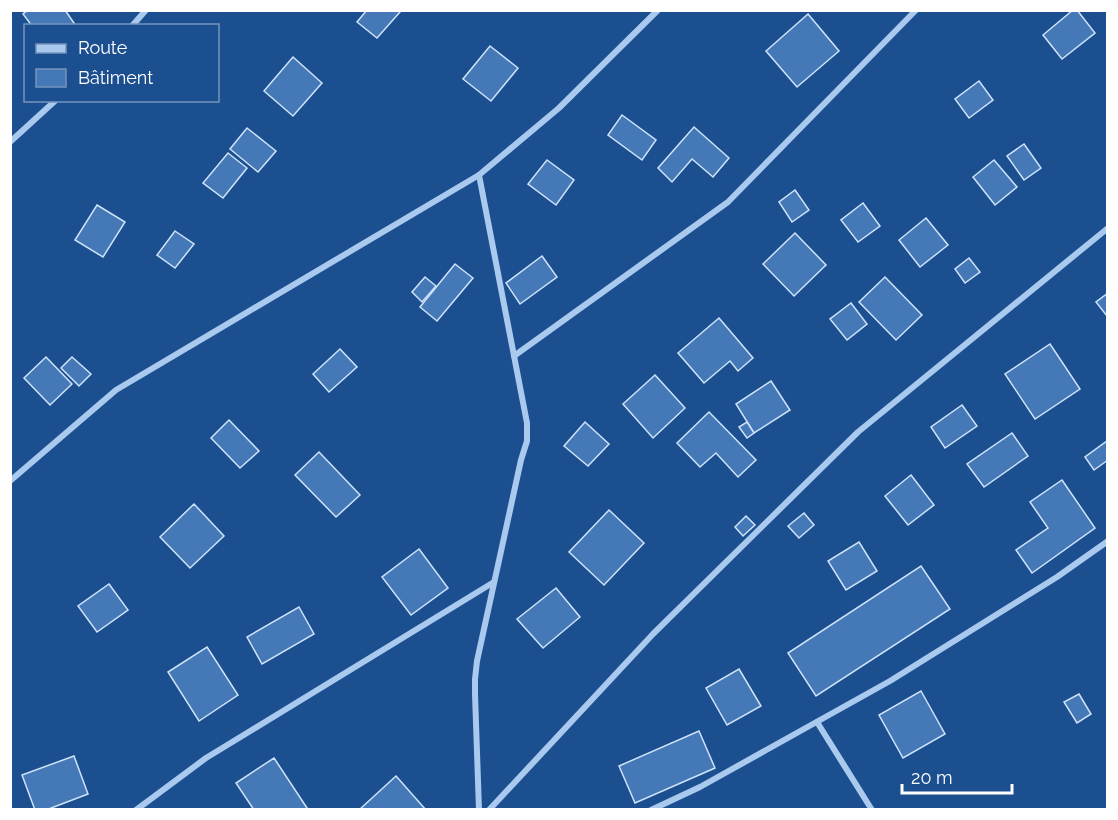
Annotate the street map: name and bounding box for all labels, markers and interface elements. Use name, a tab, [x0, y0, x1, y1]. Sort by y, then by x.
legend	[24, 24, 219, 102]
text: Route	[78, 37, 128, 58]
text: Bâtiment	[78, 67, 153, 88]
scale bar	[902, 757, 1012, 795]
text: 20 m	[911, 767, 953, 788]

